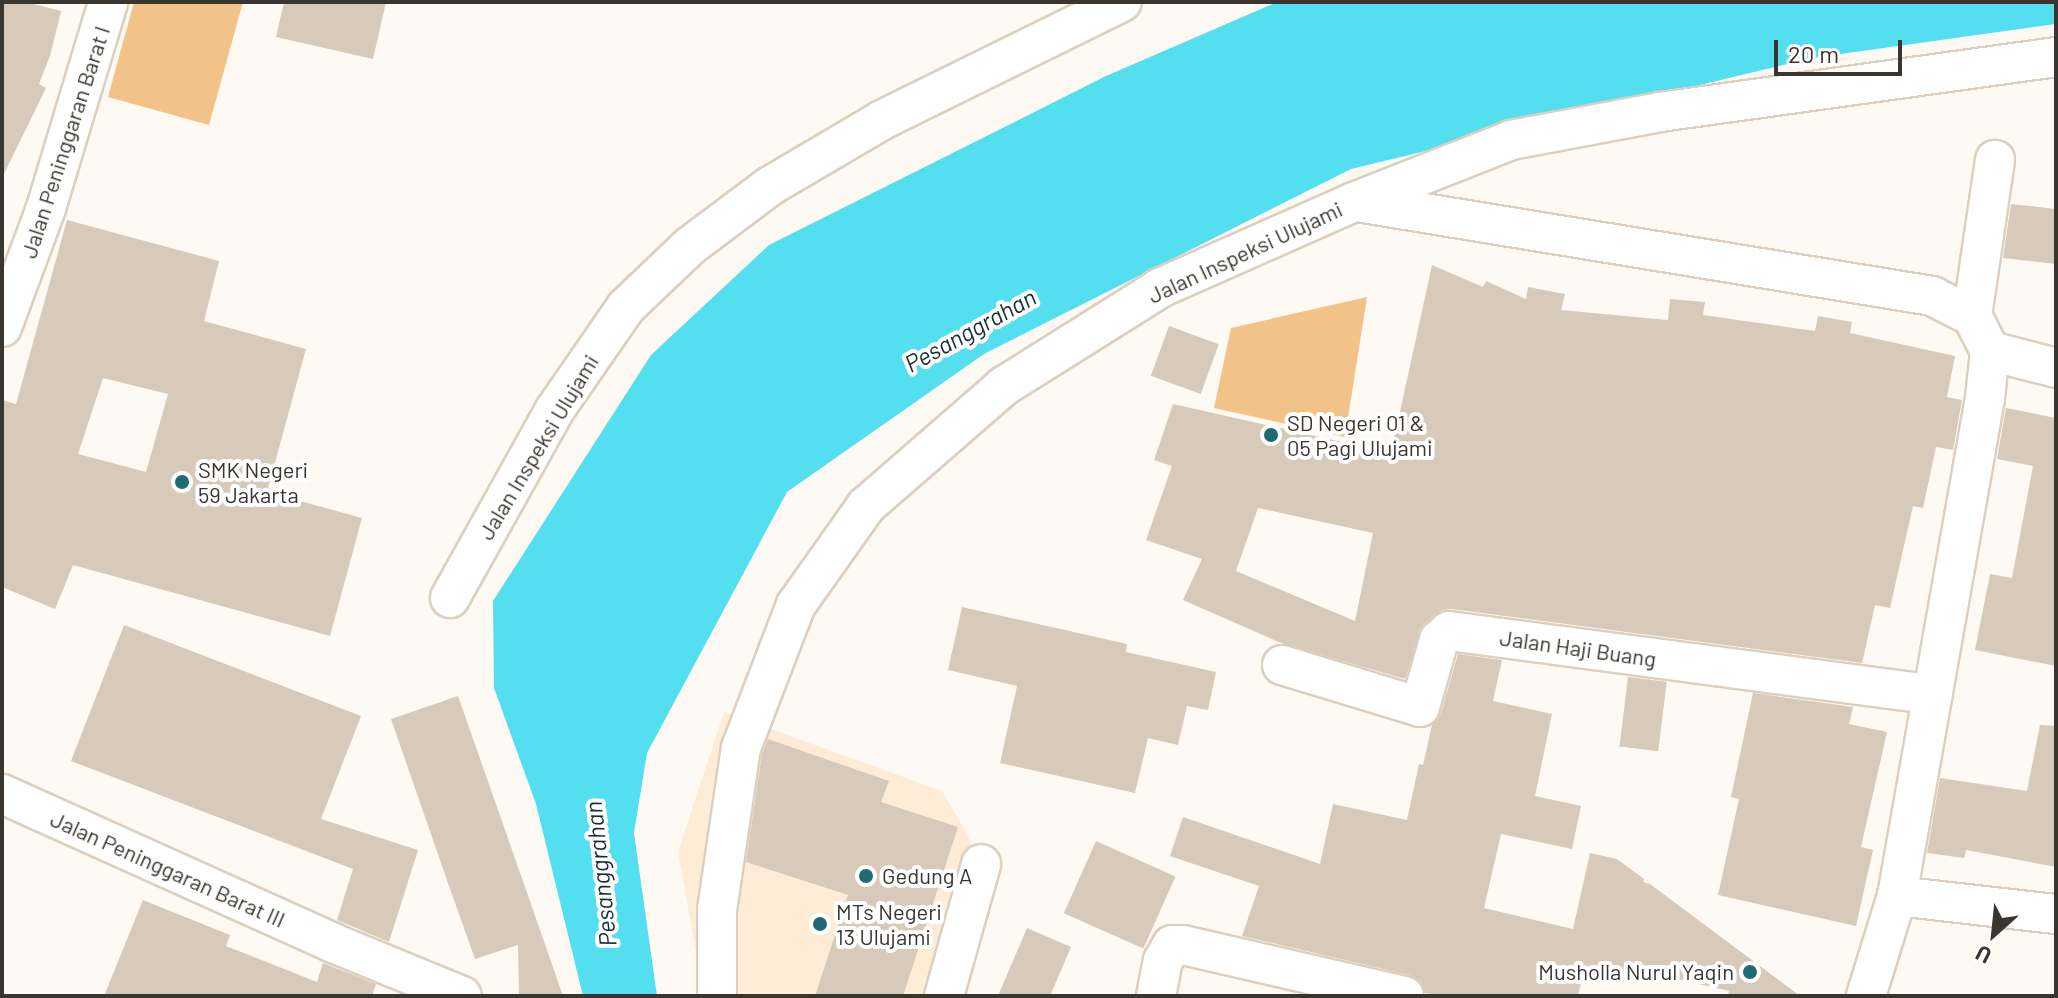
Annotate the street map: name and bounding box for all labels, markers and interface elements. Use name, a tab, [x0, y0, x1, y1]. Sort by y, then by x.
street label: Jalan Peninggaran Barat I	[15, 23, 115, 261]
scale bar	[1778, 24, 1906, 74]
text: 20 m	[1788, 39, 1839, 68]
street label: Jalan Inspeksi Ulujami	[1144, 195, 1346, 309]
water label: Pesanggrahan	[899, 282, 1041, 378]
street label: Jalan Inspeksi Ulujami	[472, 350, 604, 544]
place label: SD Negeri 01 & 05 Pagi Ulujami	[1287, 409, 1433, 460]
marker: SD Negeri 01 & 05 Pagi Ulujami	[1262, 426, 1280, 444]
place label: SMK Negeri 59 Jakarta	[198, 456, 308, 508]
marker: SMK Negeri 59 Jakarta	[173, 473, 191, 491]
street label: Jalan Haji Buang	[1498, 624, 1658, 672]
water label: Pesanggrahan	[578, 800, 622, 948]
street label: Jalan Peninggaran Barat III	[47, 805, 289, 933]
place label: Gedung A	[882, 863, 972, 889]
marker: Gedung A	[857, 867, 875, 885]
north arrow	[1954, 894, 2034, 974]
place label: MTs Negeri 13 Ulujami	[836, 898, 942, 950]
marker: MTs Negeri 13 Ulujami	[811, 915, 829, 933]
text: U	[1971, 941, 1995, 970]
place label: Musholla Nurul Yaqin	[1538, 959, 1734, 985]
marker: Musholla Nurul Yaqin	[1741, 963, 1759, 981]

